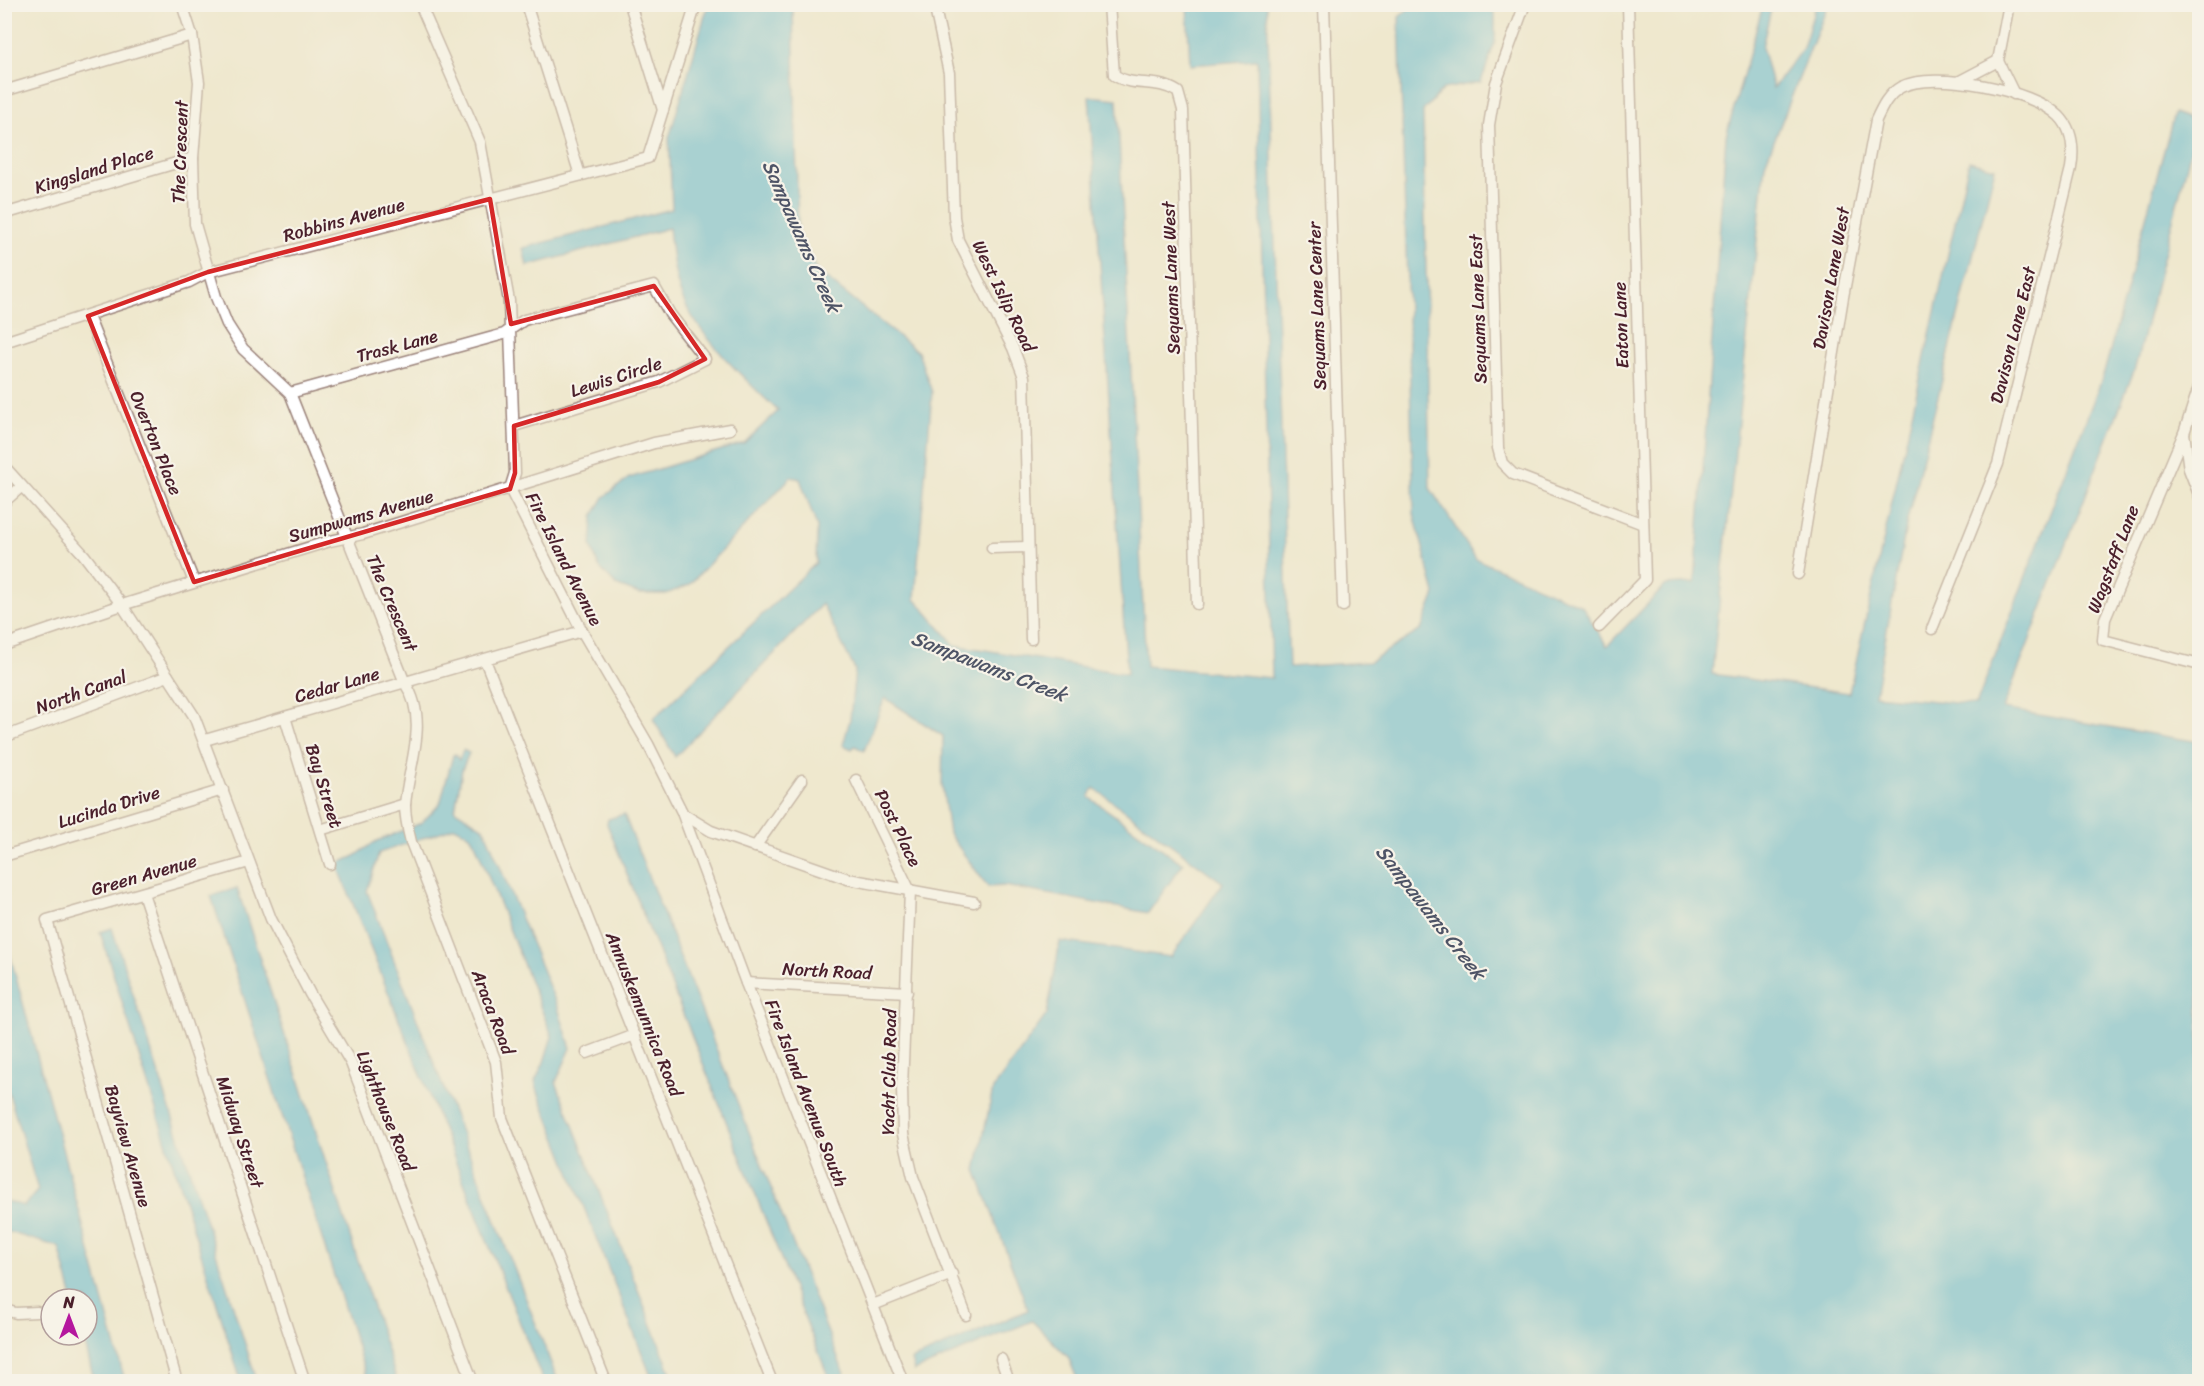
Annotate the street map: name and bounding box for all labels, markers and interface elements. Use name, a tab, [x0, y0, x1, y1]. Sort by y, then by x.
street label: The Crescent	[162, 99, 198, 204]
street label: Kingsland Place	[30, 137, 158, 203]
water label: Sampawams Creek	[752, 154, 852, 320]
street label: Robbins Avenue	[280, 188, 408, 252]
street label: Sequams Lane West	[1152, 200, 1190, 355]
street label: Davison Lane West	[1803, 204, 1859, 352]
street label: Sequams Lane Center	[1298, 220, 1336, 391]
street label: Sequams Lane East	[1459, 233, 1497, 384]
street label: West Islip Road	[963, 234, 1046, 359]
street label: Davison Lane East	[1981, 262, 2046, 407]
street label: Eaton Lane	[1603, 281, 1639, 369]
street label: Trask Lane	[353, 320, 442, 372]
street label: Lewis Circle	[566, 347, 666, 407]
street label: Overton Place	[120, 386, 192, 500]
street label: Sumpwams Avenue	[284, 480, 438, 552]
street label: Fire Island Avenue	[516, 486, 612, 632]
street label: Wagstaff Lane	[2078, 500, 2148, 618]
street label: The Crescent	[357, 549, 427, 657]
water label: Sampawams Creek	[906, 621, 1074, 713]
street label: Cedar Lane	[291, 658, 383, 712]
street label: North Canal	[31, 660, 132, 723]
street label: Bay Street	[296, 740, 352, 832]
street label: Lucinda Drive	[54, 776, 164, 838]
street label: Post Place	[865, 784, 931, 873]
water label: Sampawams Creek	[1366, 837, 1496, 990]
street label: Green Avenue	[87, 845, 201, 905]
street label: Annuskemunnica Road	[596, 925, 692, 1103]
street label: North Road	[781, 953, 874, 989]
street label: Araca Road	[462, 964, 524, 1061]
street label: Fire Island Avenue South	[755, 994, 857, 1192]
street label: Yacht Club Road	[872, 1007, 906, 1135]
street label: Lighthouse Road	[347, 1046, 425, 1178]
street label: Midway Street	[207, 1072, 273, 1193]
street label: Bayview Avenue	[95, 1081, 161, 1211]
north arrow	[39, 1287, 99, 1347]
text: N	[62, 1288, 75, 1317]

